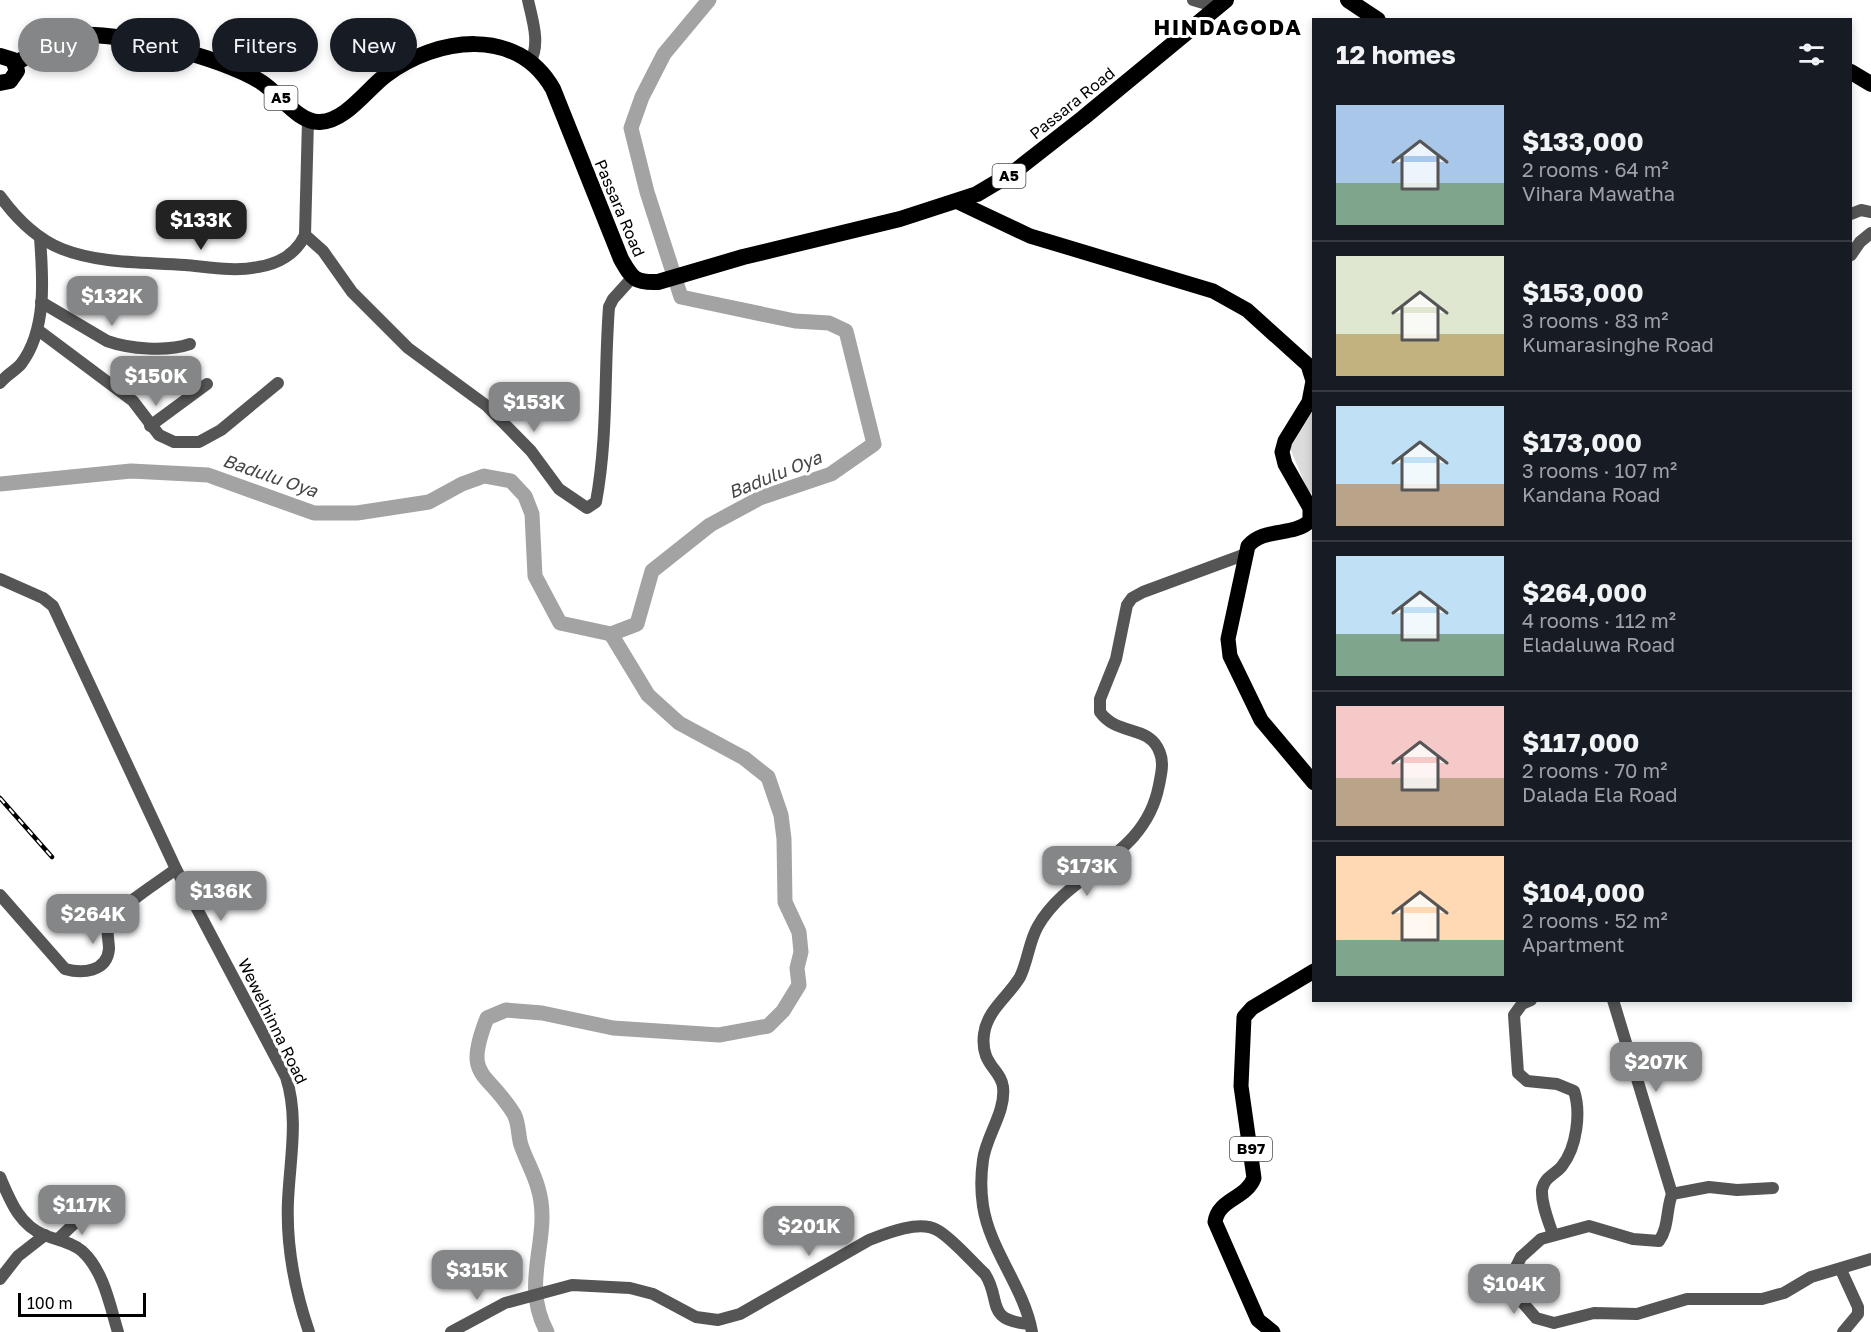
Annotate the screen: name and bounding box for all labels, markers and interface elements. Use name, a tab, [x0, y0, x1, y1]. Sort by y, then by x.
district label: HINDAGODA	[1154, 13, 1302, 40]
chip: Buy	[18, 18, 99, 72]
chip: Rent	[111, 18, 200, 72]
chip: Filters	[212, 18, 318, 72]
chip: New	[330, 18, 417, 72]
icon: filters	[1795, 38, 1828, 71]
text: 12 homes	[1336, 39, 1456, 70]
street label: Passara Road	[1025, 63, 1119, 143]
road number: A5	[264, 86, 298, 110]
text: $133,000	[1522, 126, 1644, 157]
icon: home	[1384, 129, 1456, 201]
street label: Passara Road	[591, 156, 649, 260]
text: 2 rooms · 64 m²	[1522, 157, 1669, 181]
road number: A5	[992, 164, 1026, 188]
text: Vihara Mawatha	[1522, 181, 1675, 205]
pin: $133K	[159, 200, 243, 251]
text: $133K	[170, 207, 232, 231]
pin: $132K	[70, 276, 154, 327]
text: $153,000	[1522, 277, 1644, 308]
icon: home	[1384, 280, 1456, 352]
text: $132K	[81, 283, 143, 307]
text: 3 rooms · 83 m²	[1522, 308, 1668, 332]
text: Kumarasinghe Road	[1522, 332, 1714, 356]
pin: $150K	[114, 356, 198, 407]
text: $150K	[124, 363, 188, 387]
pin: $153K	[492, 382, 576, 433]
text: $153K	[503, 389, 565, 413]
text: $173,000	[1522, 427, 1642, 458]
icon: home	[1384, 430, 1456, 502]
water label: Badulu Oya	[725, 445, 825, 503]
water label: Badulu Oya	[220, 449, 321, 502]
text: 3 rooms · 107 m²	[1522, 458, 1677, 482]
text: Kandana Road	[1522, 482, 1660, 506]
text: $264,000	[1522, 577, 1647, 608]
icon: home	[1384, 580, 1456, 652]
text: 4 rooms · 112 m²	[1522, 608, 1676, 632]
text: Eladaluwa Road	[1522, 632, 1675, 656]
text: $117,000	[1522, 727, 1639, 758]
icon: home	[1384, 730, 1456, 802]
text: 2 rooms · 70 m²	[1522, 758, 1667, 782]
text: Dalada Ela Road	[1522, 782, 1678, 806]
pin: $173K	[1045, 846, 1129, 897]
text: $173K	[1056, 853, 1118, 877]
pin: $136K	[179, 871, 263, 922]
text: $104,000	[1522, 877, 1645, 908]
text: $136K	[189, 878, 253, 902]
icon: home	[1384, 880, 1456, 952]
pin: $264K	[51, 894, 135, 945]
text: $264K	[60, 901, 126, 925]
text: 2 rooms · 52 m²	[1522, 908, 1668, 932]
text: Apartment	[1522, 932, 1625, 956]
street label: Wewelhinna Road	[234, 955, 312, 1087]
pin: $207K	[1614, 1042, 1698, 1093]
text: $207K	[1624, 1049, 1688, 1073]
road number: B97	[1230, 1137, 1272, 1161]
pin: $117K	[40, 1185, 124, 1236]
text: $117K	[52, 1192, 112, 1216]
pin: $201K	[767, 1206, 851, 1257]
text: $201K	[777, 1213, 841, 1237]
pin: $315K	[435, 1250, 519, 1301]
text: $315K	[446, 1257, 508, 1281]
pin: $104K	[1472, 1264, 1556, 1315]
text: $104K	[1482, 1271, 1546, 1295]
scale bar	[18, 1290, 146, 1318]
text: 100 m	[27, 1293, 73, 1313]

